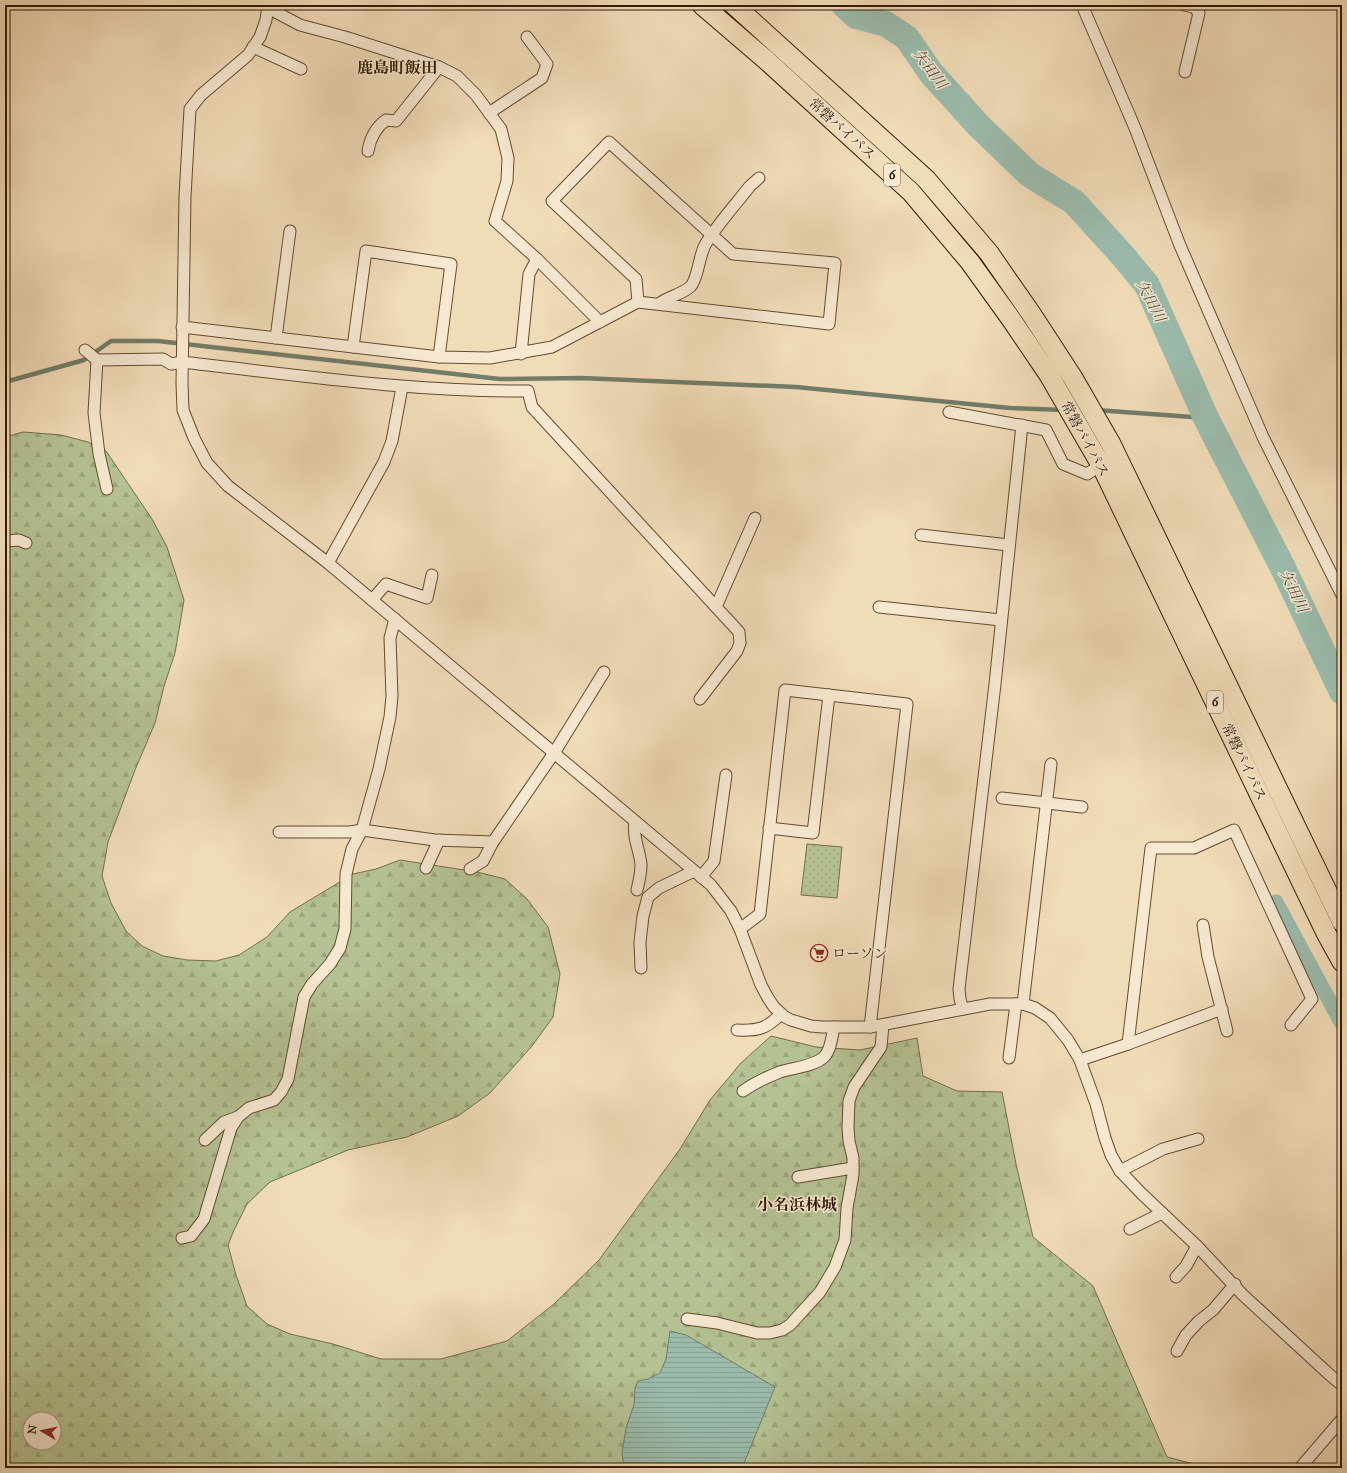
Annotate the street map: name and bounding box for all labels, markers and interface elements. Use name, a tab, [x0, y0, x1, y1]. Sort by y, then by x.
water label: 矢田川	[909, 46, 952, 94]
district label: 鹿島町飯田	[357, 58, 437, 77]
street label: 常磐バイパス	[805, 95, 879, 163]
road number: 6	[884, 164, 900, 186]
water label: 矢田川	[1132, 277, 1170, 327]
street label: 常磐バイパス	[1057, 398, 1113, 480]
water label: 矢田川	[1276, 567, 1313, 617]
road number: 6	[1207, 691, 1223, 713]
street label: 常磐バイパス	[1218, 721, 1270, 803]
supermarket icon: ローソン	[809, 943, 829, 963]
place label: ローソン	[832, 945, 887, 962]
district label: 小名浜林城	[757, 1195, 837, 1214]
north arrow	[22, 1411, 62, 1451]
text: N	[25, 1423, 40, 1435]

